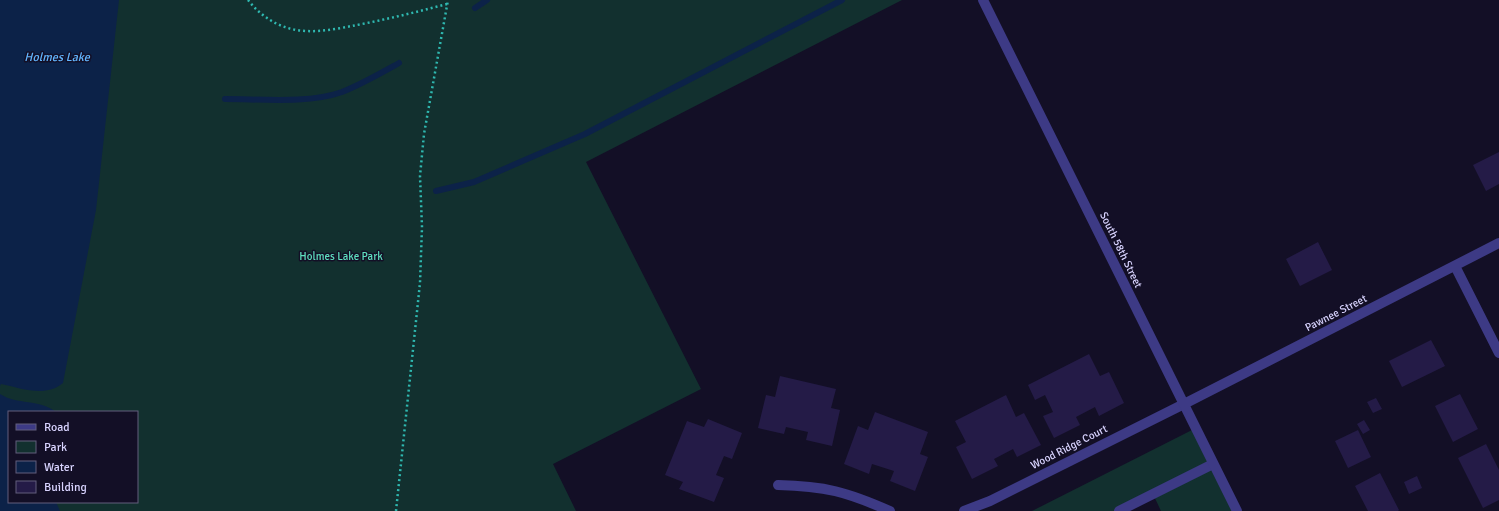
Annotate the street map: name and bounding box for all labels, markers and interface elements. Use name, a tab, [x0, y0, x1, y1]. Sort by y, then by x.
water label: Holmes Lake	[24, 50, 91, 65]
street label: South 58th Street	[1097, 210, 1145, 290]
park label: Holmes Lake Park	[299, 250, 383, 263]
street label: Pawnee Street	[1303, 292, 1369, 334]
legend	[8, 411, 138, 503]
text: Road	[44, 420, 70, 435]
street label: Wood Ridge Court	[1029, 422, 1110, 472]
text: Park	[44, 440, 67, 455]
text: Water	[44, 460, 75, 475]
text: Building	[44, 480, 87, 495]

